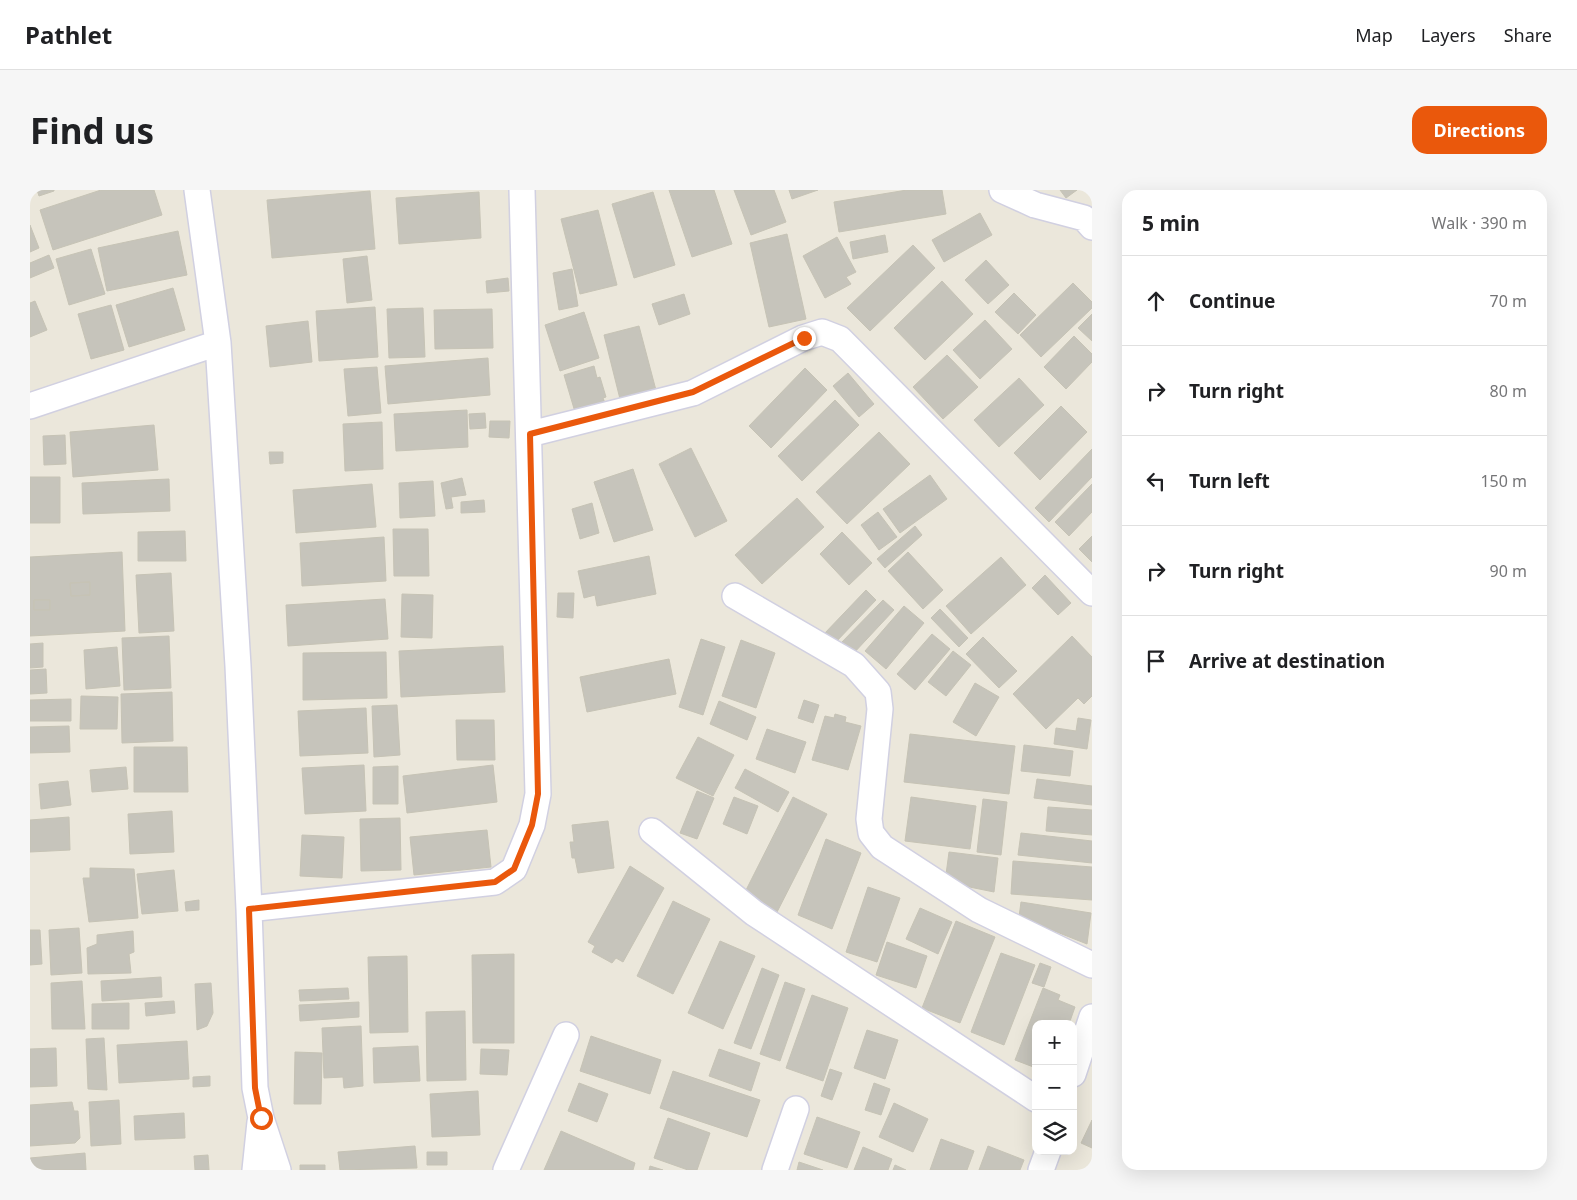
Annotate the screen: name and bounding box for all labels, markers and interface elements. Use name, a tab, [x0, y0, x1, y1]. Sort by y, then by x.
text: Pathlet	[25, 18, 112, 51]
text: Map	[1355, 23, 1393, 47]
text: Layers	[1421, 23, 1476, 47]
text: Share	[1504, 23, 1552, 47]
button: Directions	[1412, 106, 1547, 154]
text: Find us	[30, 107, 154, 154]
text: 5 min	[1142, 209, 1200, 237]
text: Walk · 390 m	[1432, 212, 1527, 234]
icon: ahead	[1142, 287, 1170, 315]
text: Continue	[1189, 288, 1275, 314]
text: 70 m	[1490, 290, 1527, 312]
route end	[793, 327, 816, 350]
icon: right	[1142, 377, 1170, 405]
text: Turn right	[1189, 378, 1284, 404]
text: 80 m	[1490, 380, 1527, 402]
icon: left	[1142, 467, 1170, 495]
text: Turn left	[1189, 468, 1270, 494]
text: 150 m	[1480, 470, 1527, 492]
icon: right	[1142, 557, 1170, 585]
text: Turn right	[1189, 558, 1284, 584]
text: 90 m	[1490, 560, 1527, 582]
icon: arrive	[1142, 647, 1170, 675]
text: Arrive at destination	[1189, 648, 1385, 674]
map controls	[1032, 1020, 1077, 1155]
button: +	[1032, 1020, 1077, 1065]
button: −	[1032, 1065, 1077, 1110]
route start	[250, 1107, 273, 1130]
button: layers	[1032, 1110, 1077, 1155]

